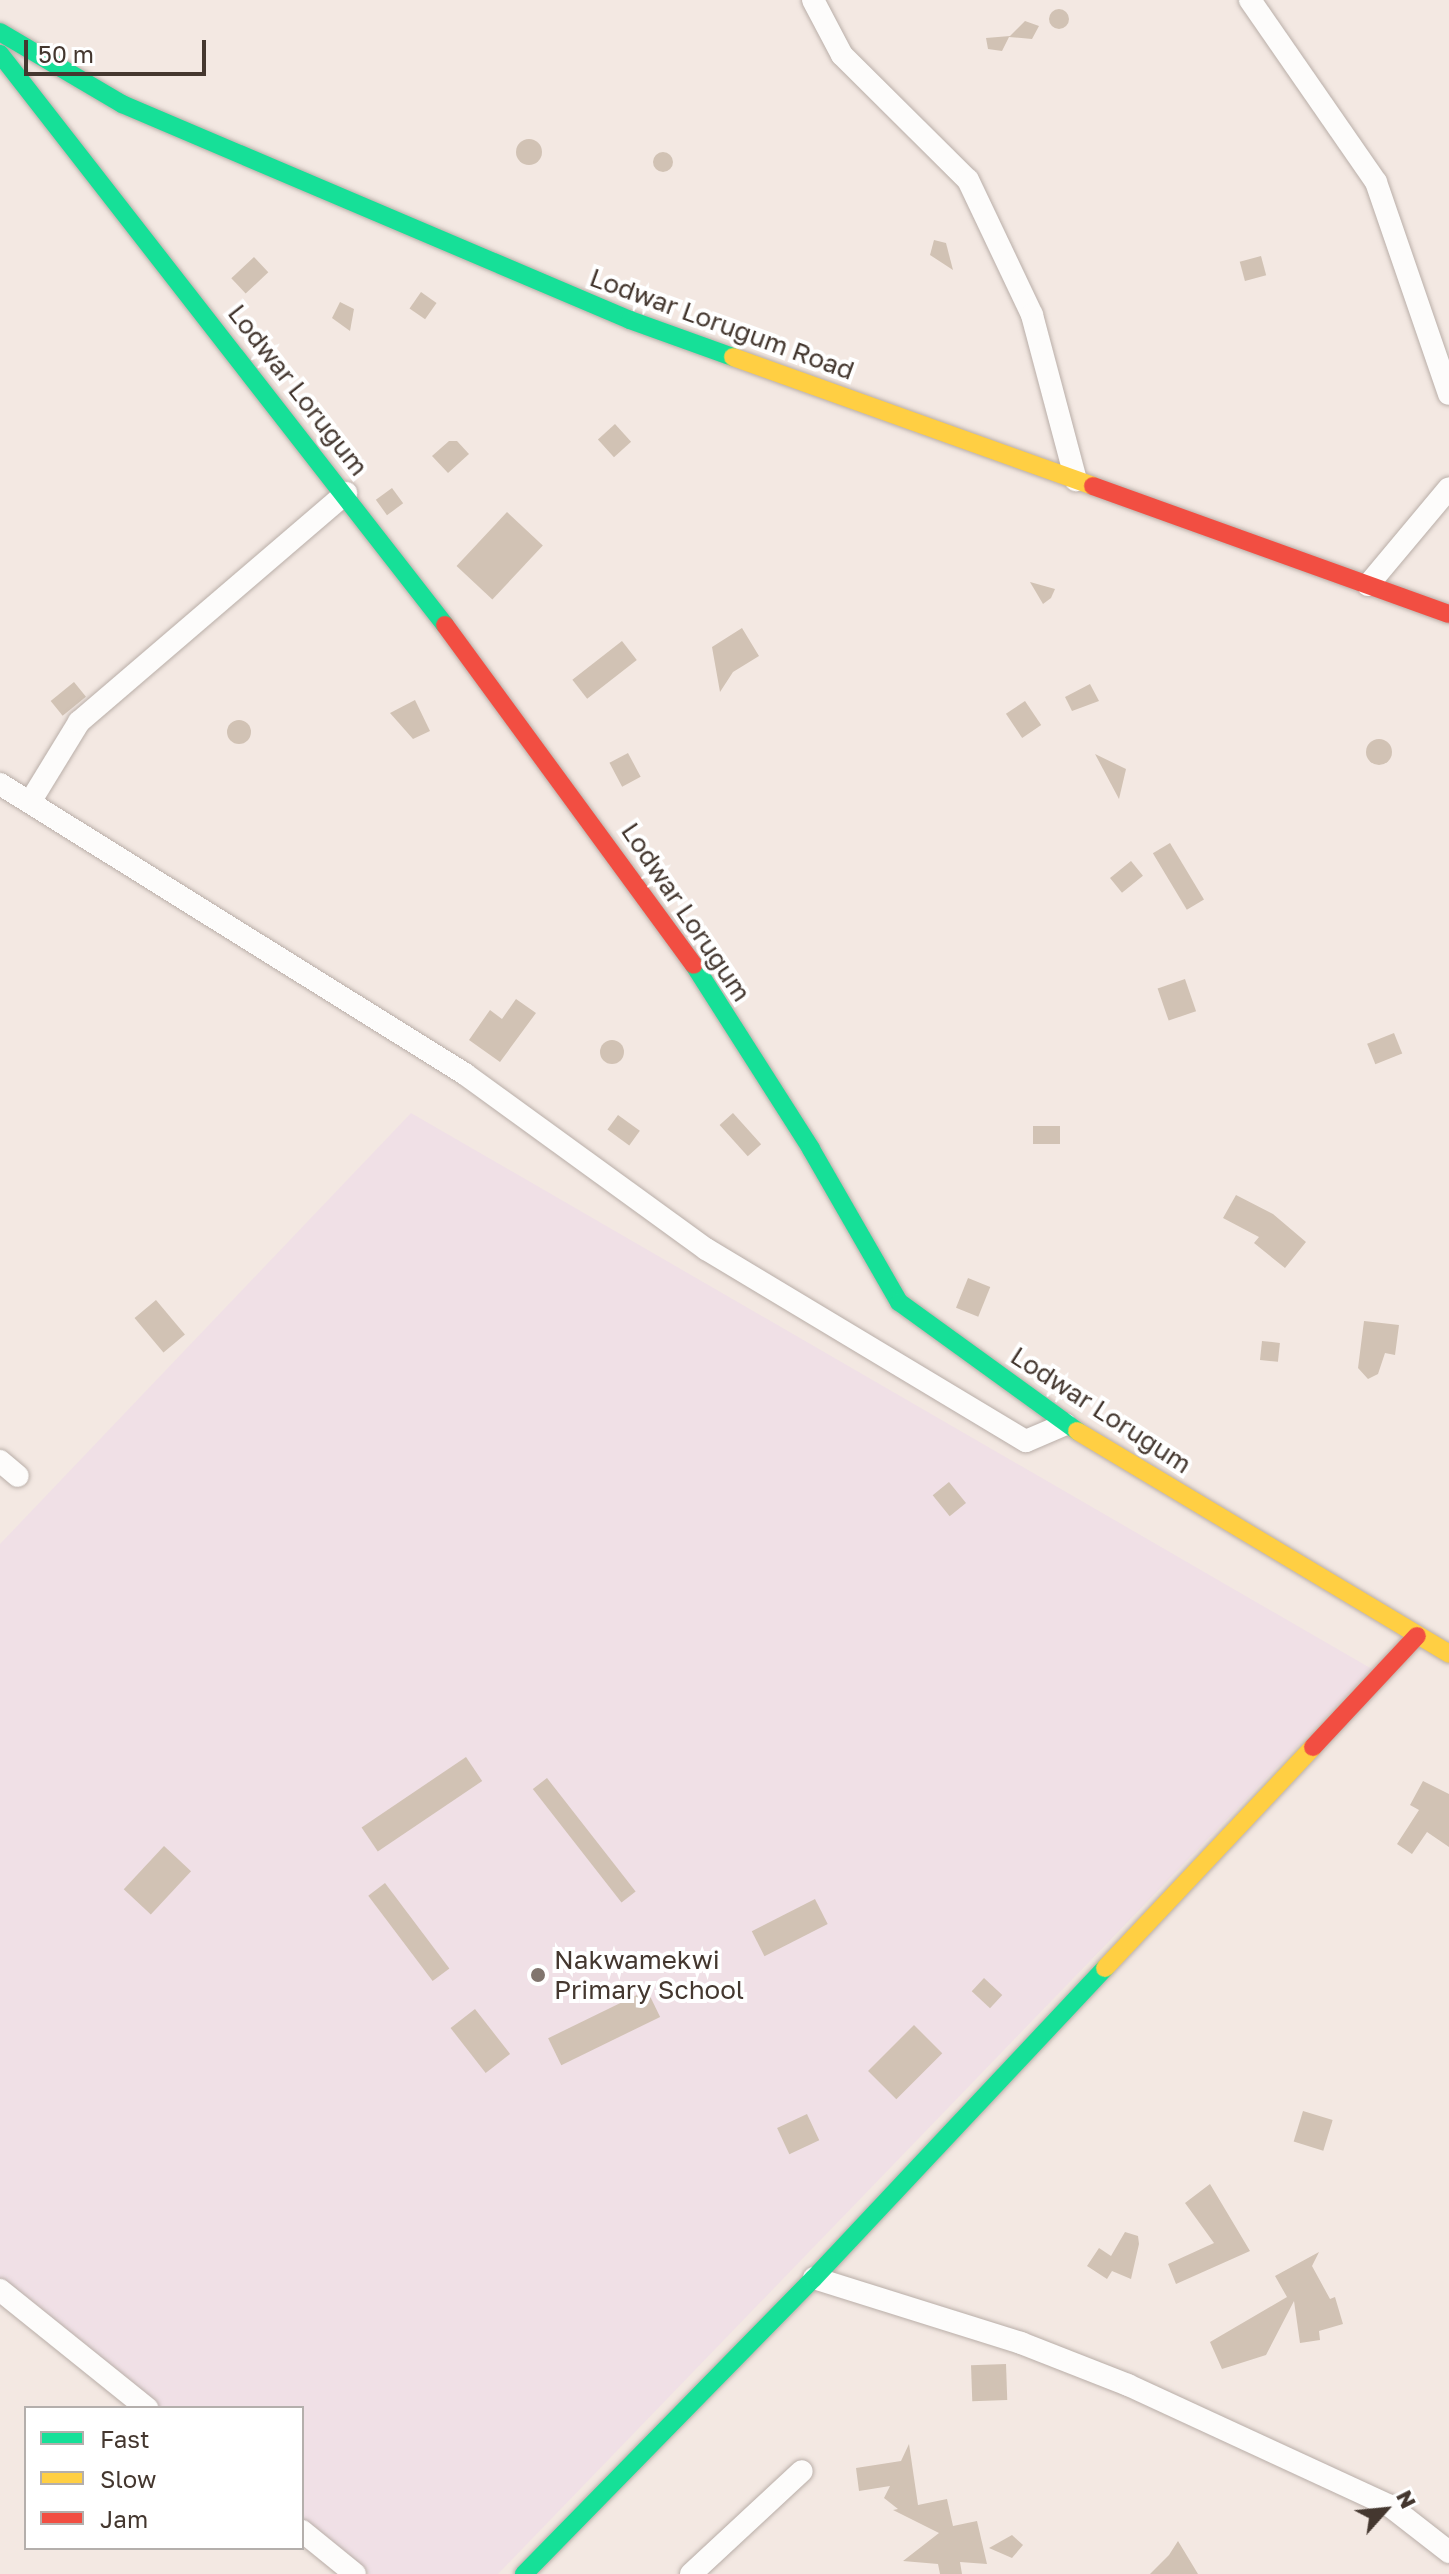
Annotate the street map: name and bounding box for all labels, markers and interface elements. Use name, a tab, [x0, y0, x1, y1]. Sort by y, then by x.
scale bar	[28, 24, 210, 74]
text: 50 m	[38, 39, 94, 68]
street label: Lodwar Lorugum Road	[586, 262, 858, 386]
street label: Lodwar Lorugum	[221, 298, 375, 482]
street label: Lodwar Lorugum	[615, 817, 757, 1007]
street label: Lodwar Lorugum	[1005, 1340, 1197, 1480]
place label: Nakwamekwi Primary School	[554, 1944, 744, 2006]
marker: Nakwamekwi Primary School	[529, 1966, 547, 1984]
legend	[24, 2406, 304, 2550]
text: Fast	[100, 2424, 150, 2453]
text: Slow	[100, 2464, 156, 2493]
north arrow	[1345, 2470, 1425, 2550]
text: N	[1391, 2485, 1423, 2512]
text: Jam	[100, 2504, 148, 2533]

